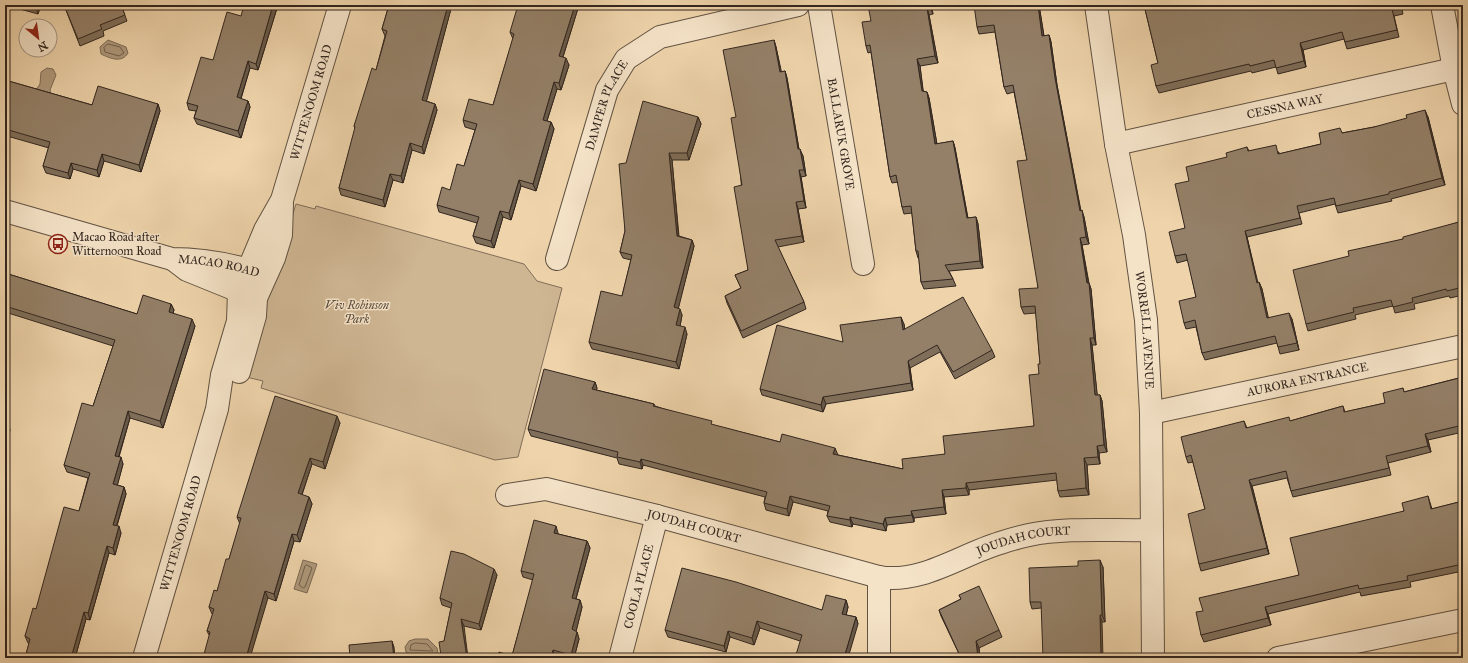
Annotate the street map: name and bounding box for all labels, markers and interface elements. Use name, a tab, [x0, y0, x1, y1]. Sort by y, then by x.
north arrow	[18, 18, 58, 58]
text: N	[35, 38, 50, 55]
street label: WITTENOOM ROAD	[287, 43, 335, 162]
street label: DAMPER PLACE	[582, 57, 631, 152]
street label: BALLARUK GROVE	[825, 77, 857, 192]
street label: CESSNA WAY	[1245, 91, 1325, 122]
place label: Macao Road after Witternoom Road	[72, 230, 162, 258]
bus stop icon: Macao Road after Witternoom Road	[47, 233, 69, 255]
street label: MACAO ROAD	[178, 252, 261, 280]
street label: WORRELL AVENUE	[1132, 270, 1157, 390]
park label: Viv Robinson Park	[325, 298, 390, 326]
street label: AURORA ENTRANCE	[1244, 359, 1370, 399]
street label: WITTENOOM ROAD	[157, 474, 204, 593]
street label: JOUDAH COURT	[643, 506, 742, 546]
street label: JOUDAH COURT	[972, 523, 1071, 560]
street label: COOLA PLACE	[621, 542, 656, 630]

